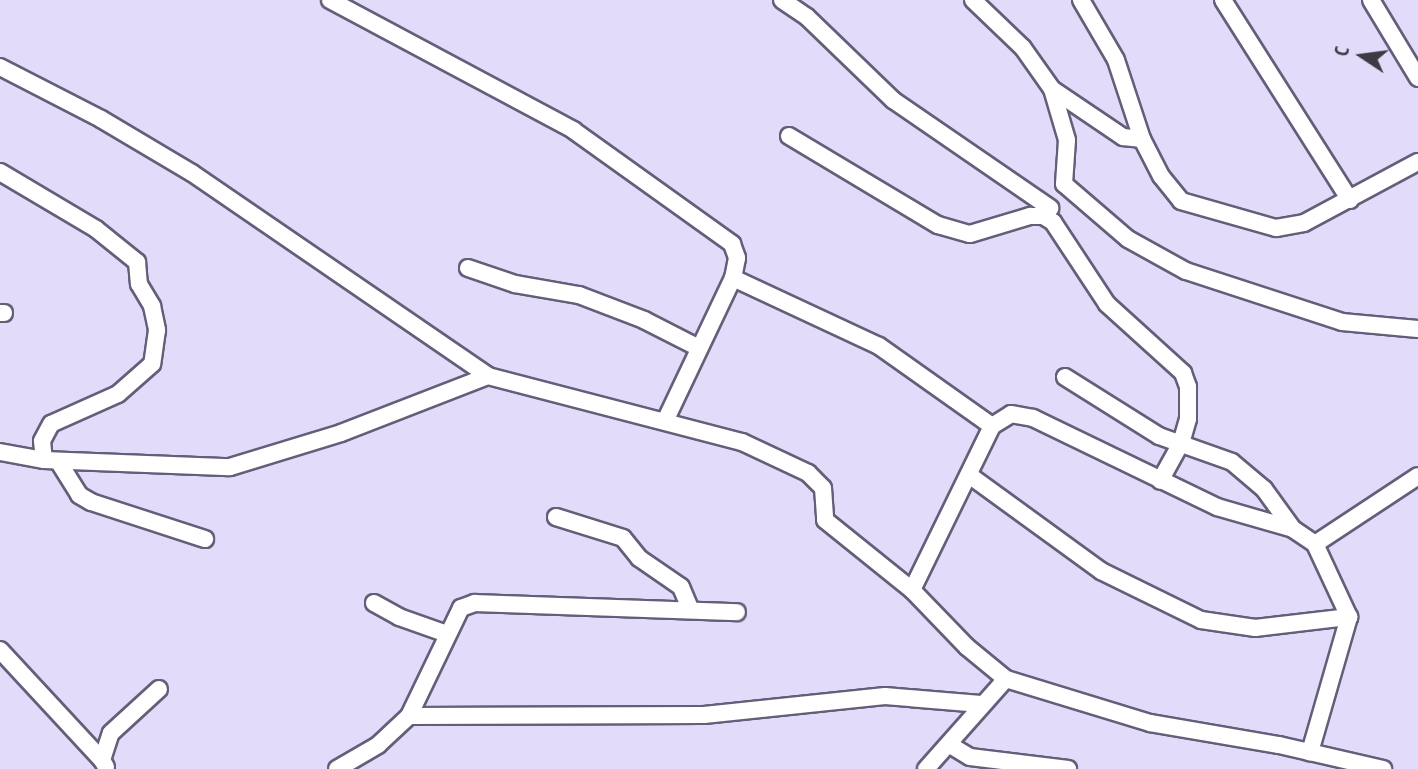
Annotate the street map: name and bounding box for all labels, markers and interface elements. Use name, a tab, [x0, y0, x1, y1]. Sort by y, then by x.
north arrow	[1327, 21, 1397, 91]
text: С	[1329, 44, 1354, 58]

